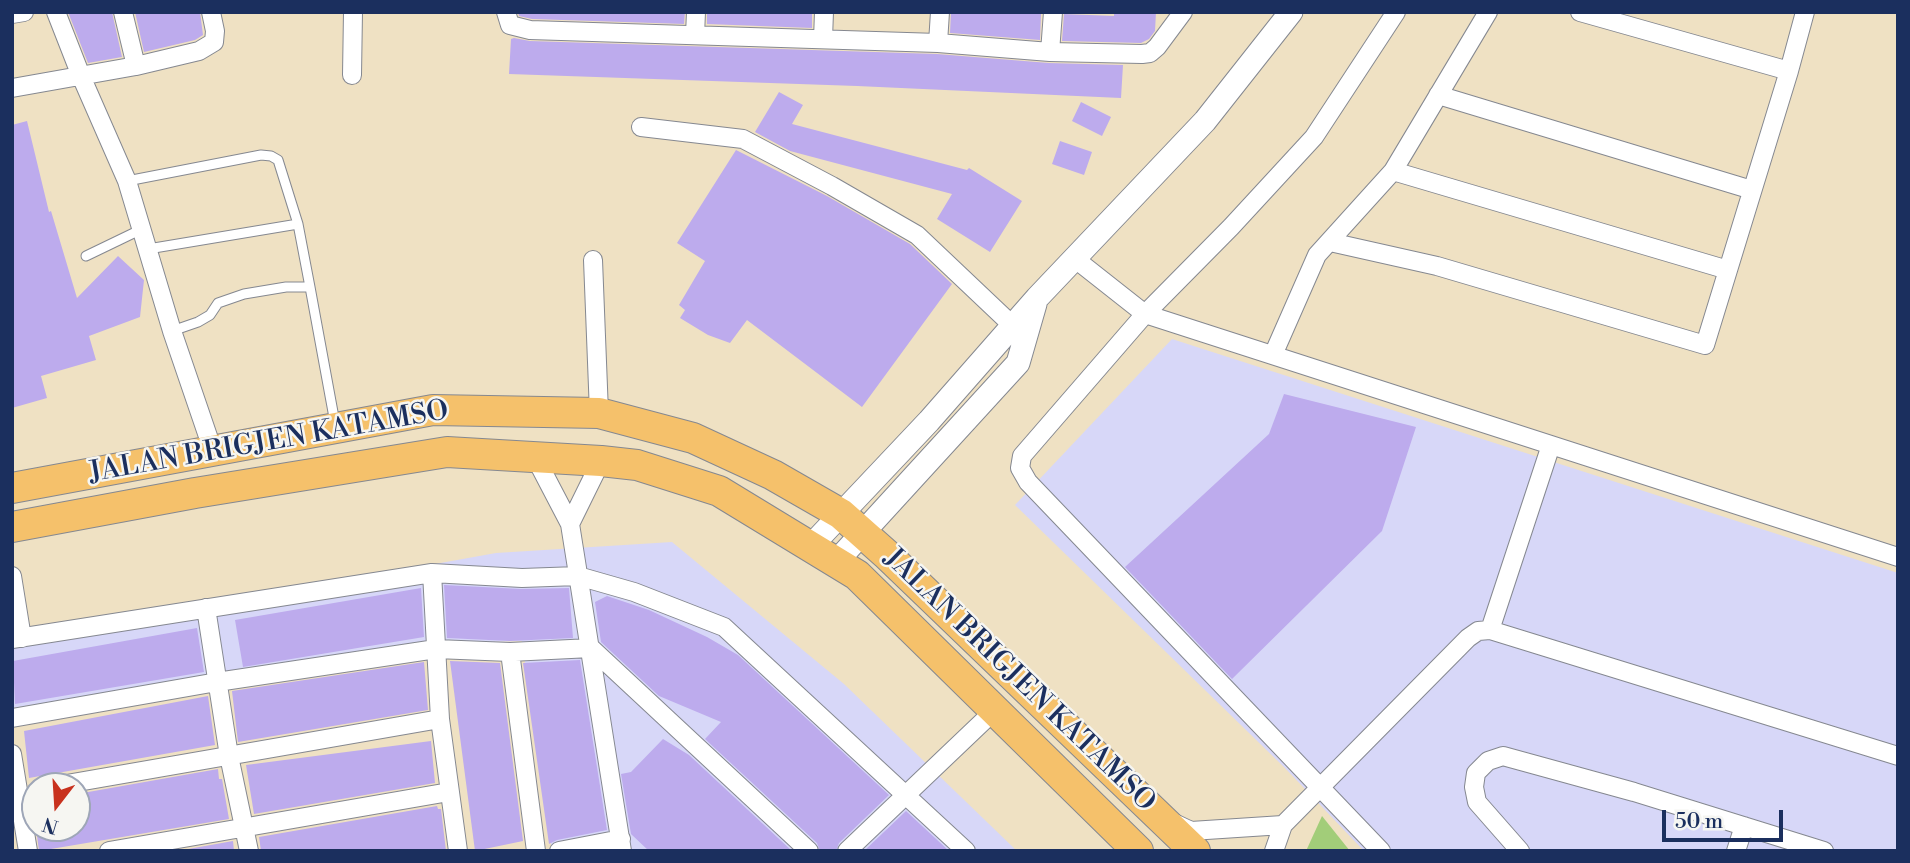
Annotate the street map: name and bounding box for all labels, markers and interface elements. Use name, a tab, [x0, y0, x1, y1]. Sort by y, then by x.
street label: JALAN BRIGJEN KATAMSO	[87, 395, 451, 491]
street label: JALAN BRIGJEN KATAMSO	[876, 542, 1162, 820]
north arrow	[21, 772, 91, 842]
scale bar	[1665, 796, 1786, 840]
text: 50 m	[1675, 809, 1723, 835]
text: N	[40, 811, 61, 839]

